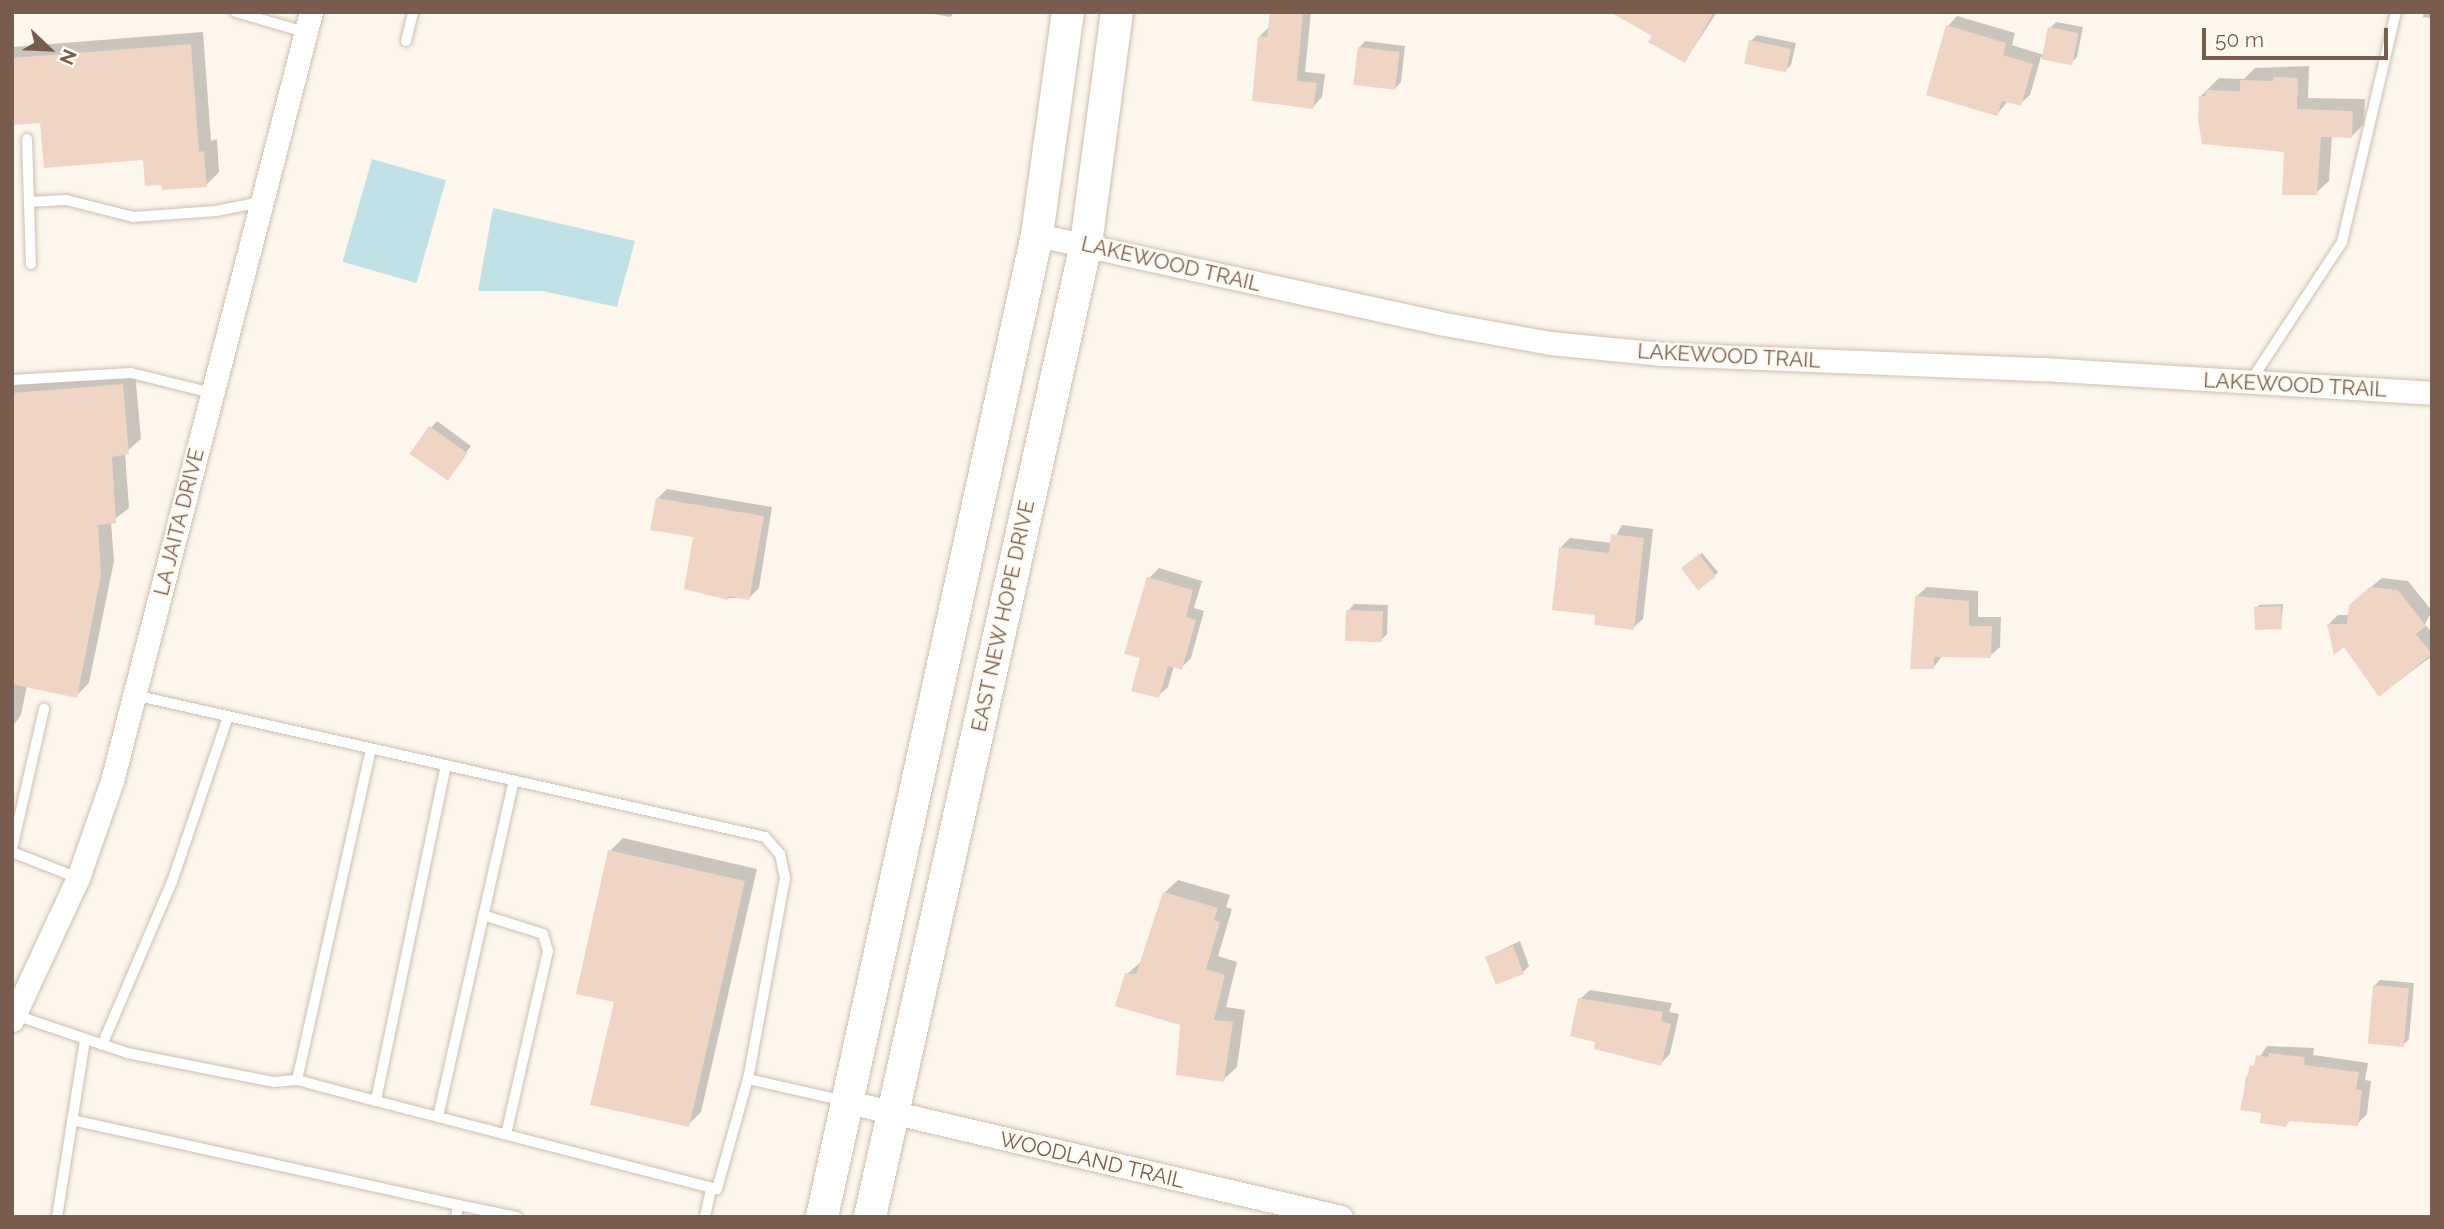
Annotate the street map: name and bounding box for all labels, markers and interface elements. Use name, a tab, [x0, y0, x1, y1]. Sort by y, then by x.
north arrow	[14, 14, 84, 84]
scale bar	[2206, 14, 2392, 58]
text: 50 m	[2215, 27, 2264, 52]
text: N	[55, 46, 81, 68]
street label: LAKEWOOD TRAIL	[1078, 231, 1264, 297]
street label: LAKEWOOD TRAIL	[1636, 339, 1822, 373]
street label: LAKEWOOD TRAIL	[2202, 368, 2388, 402]
street label: LA JAITA DRIVE	[148, 445, 210, 599]
street label: EAST NEW HOPE DRIVE	[966, 497, 1040, 735]
street label: WOODLAND TRAIL	[997, 1126, 1187, 1194]

